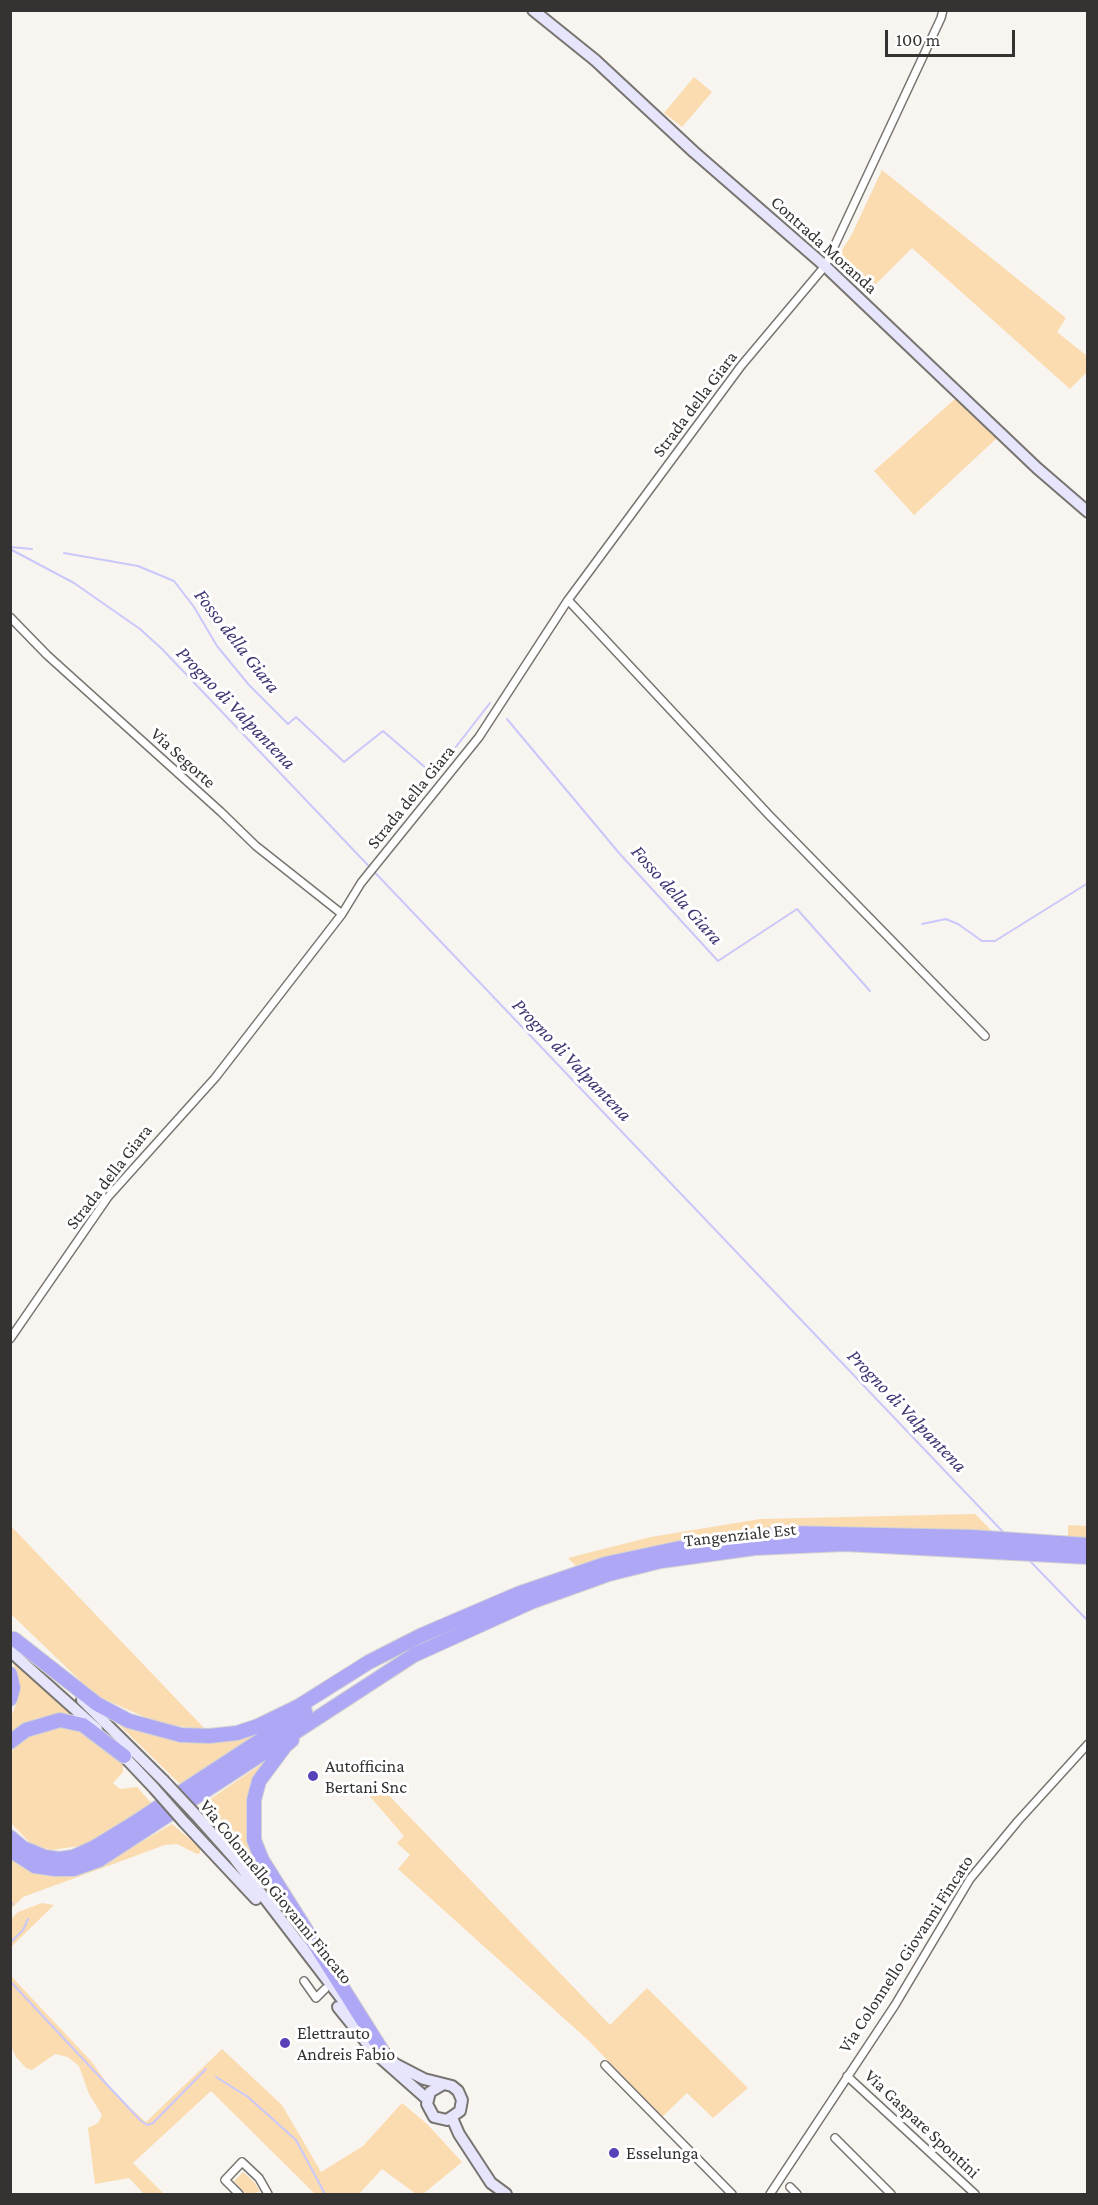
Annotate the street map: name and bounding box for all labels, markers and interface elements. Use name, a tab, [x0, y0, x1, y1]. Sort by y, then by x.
scale bar	[888, 18, 1018, 56]
text: 100 m	[896, 30, 940, 50]
street label: Contrada Moranda	[766, 191, 882, 299]
street label: Strada della Giara	[648, 347, 742, 461]
water label: Fosso della Giara	[189, 584, 285, 698]
water label: Progno di Valpantena	[171, 641, 301, 775]
street label: Via Segorte	[146, 723, 220, 793]
street label: Strada della Giara	[363, 741, 459, 853]
water label: Fosso della Giara	[626, 840, 728, 950]
water label: Progno di Valpantena	[507, 993, 637, 1127]
street label: Strada della Giara	[61, 1120, 157, 1234]
water label: Progno di Valpantena	[842, 1344, 972, 1478]
street label: Tangenziale Est	[683, 1518, 797, 1552]
place label: Autofficina Bertani Snc	[325, 1755, 407, 1798]
marker: Autofficina Bertani Snc	[306, 1769, 320, 1783]
street label: Via Colonnello Giovanni Fincato	[195, 1795, 357, 1989]
street label: Via Colonnello Giovanni Fincato	[834, 1851, 978, 2057]
place label: Elettrauto Andreis Fabio	[297, 2022, 395, 2064]
marker: Elettrauto Andreis Fabio	[278, 2036, 292, 2050]
street label: Via Gaspare Spontini	[860, 2065, 984, 2183]
place label: Esselunga	[626, 2142, 699, 2164]
marker: Esselunga	[607, 2146, 621, 2160]

